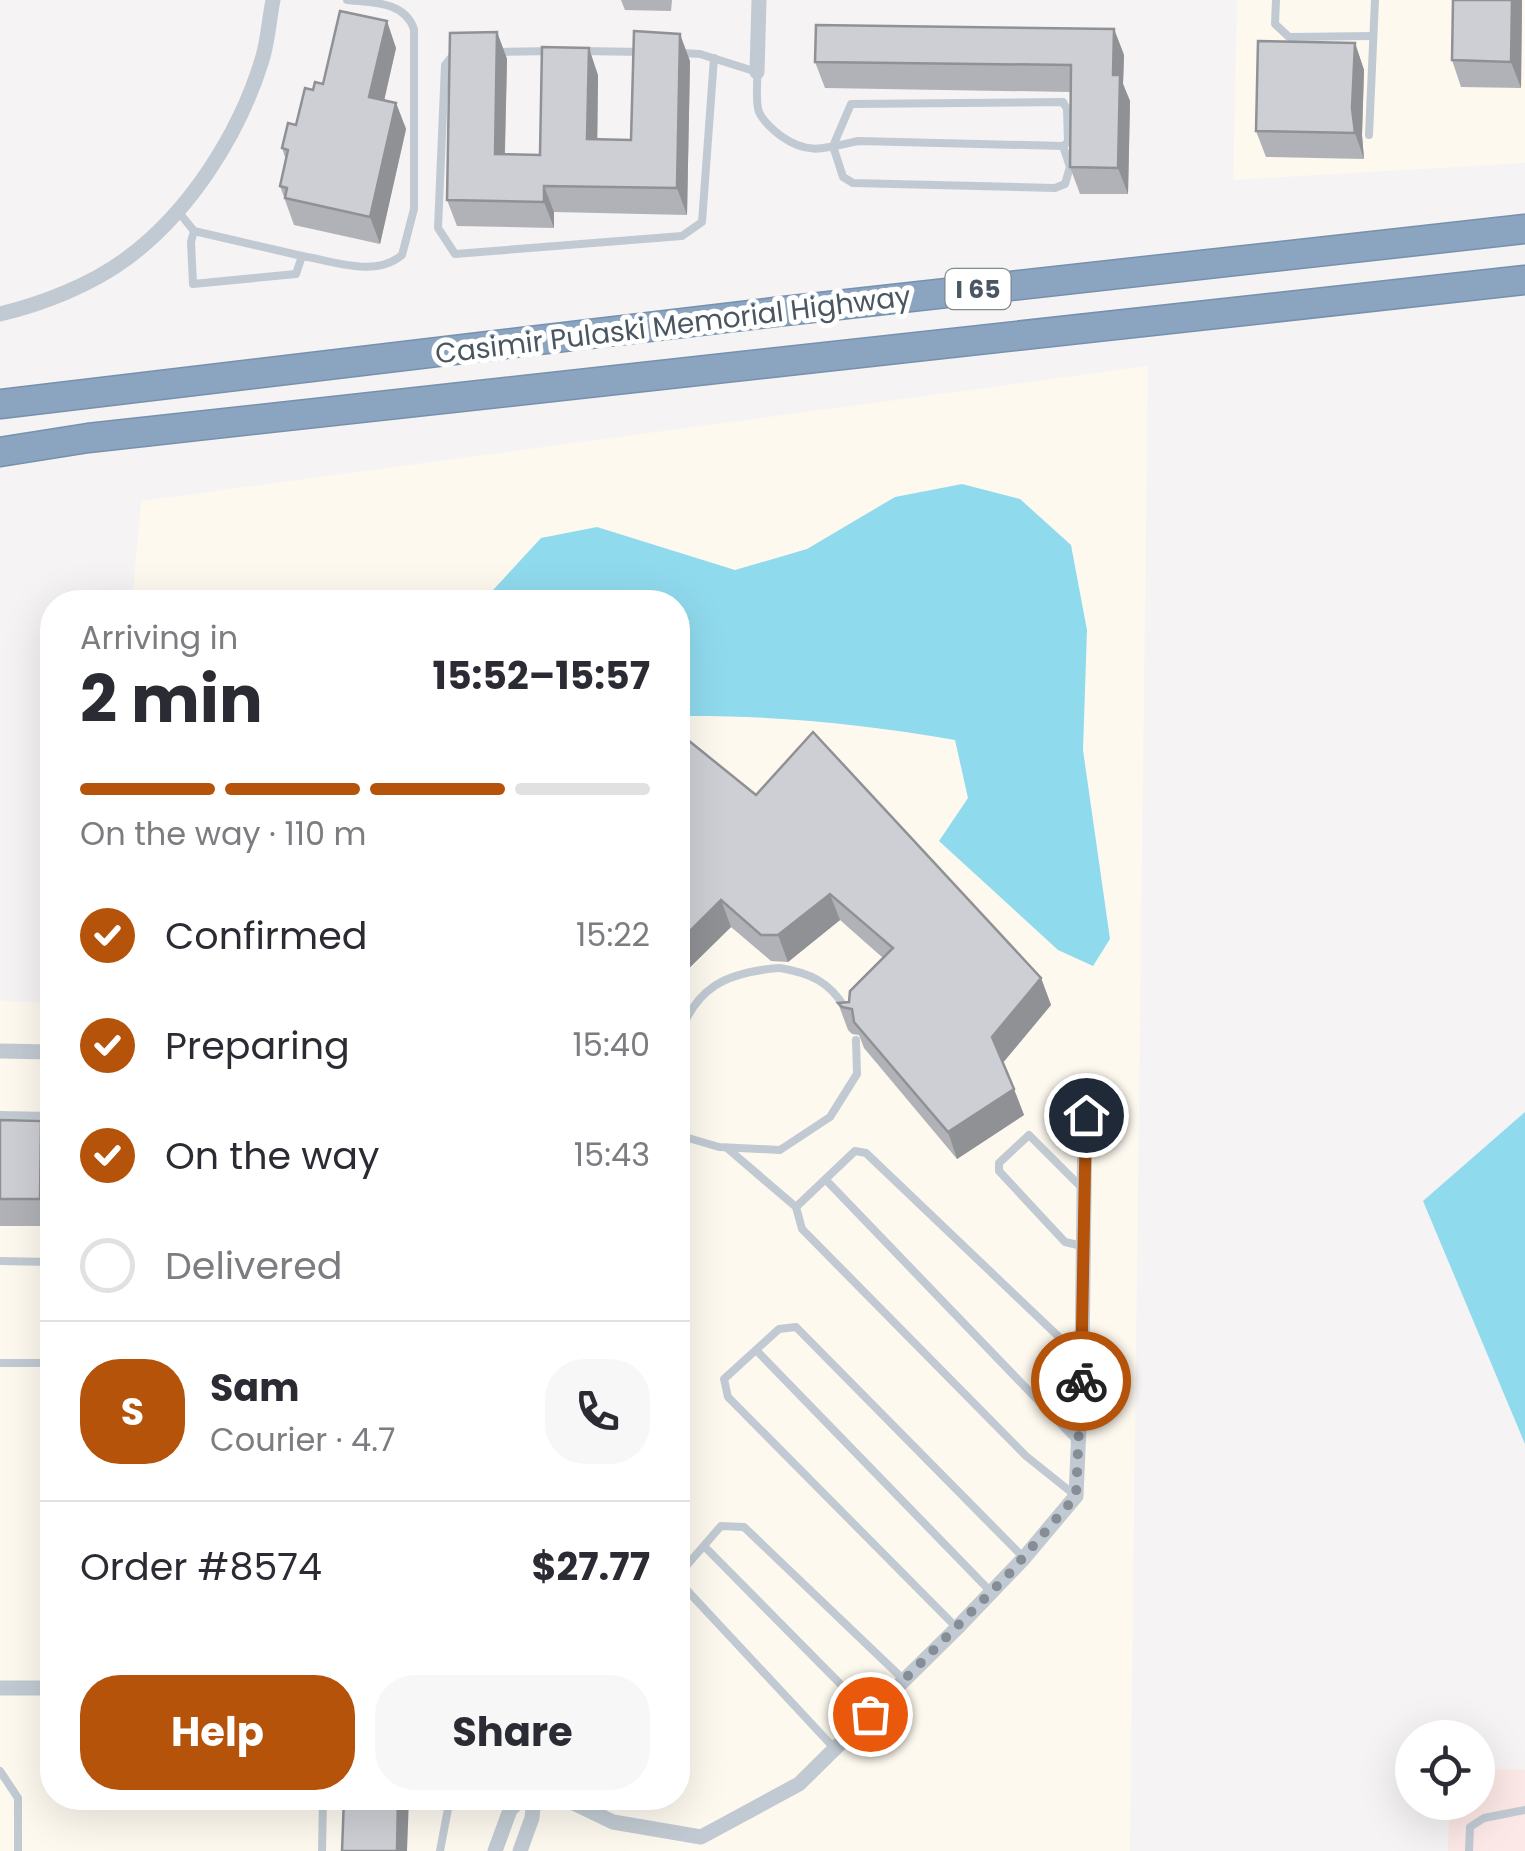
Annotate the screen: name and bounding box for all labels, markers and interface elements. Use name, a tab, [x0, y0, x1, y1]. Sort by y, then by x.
road number: I 65	[946, 269, 1010, 309]
street label: Casimir Pulaski Memorial Highway	[433, 276, 913, 374]
text: Arriving in	[80, 615, 238, 660]
text: 15:52–15:57	[433, 649, 650, 702]
text: 2 min	[80, 654, 263, 745]
text: On the way · 110 m	[80, 811, 367, 856]
icon: check	[80, 908, 135, 963]
text: Confirmed	[165, 909, 367, 962]
text: 15:22	[576, 912, 650, 957]
icon: check	[80, 1018, 135, 1073]
text: Preparing	[165, 1019, 350, 1072]
text: 15:40	[573, 1022, 650, 1067]
pin	[1044, 1073, 1129, 1158]
icon: home	[1059, 1088, 1114, 1143]
icon: check	[80, 1128, 135, 1183]
text: On the way	[165, 1129, 379, 1182]
text: 15:43	[574, 1132, 650, 1177]
text: Delivered	[165, 1239, 342, 1292]
courier	[1031, 1331, 1131, 1431]
icon: bike	[1054, 1354, 1109, 1409]
button: phone	[545, 1359, 650, 1464]
text: Sam	[210, 1361, 299, 1414]
text: S	[121, 1385, 144, 1438]
text: Courier · 4.7	[210, 1417, 395, 1462]
text: Order #8574	[80, 1540, 322, 1593]
text: $27.77	[532, 1540, 650, 1593]
pin	[828, 1672, 913, 1757]
button: Help	[80, 1675, 355, 1790]
button: Share	[375, 1675, 650, 1790]
icon: bag	[843, 1687, 898, 1742]
map controls	[1395, 1720, 1495, 1820]
button: locate	[1395, 1720, 1495, 1820]

